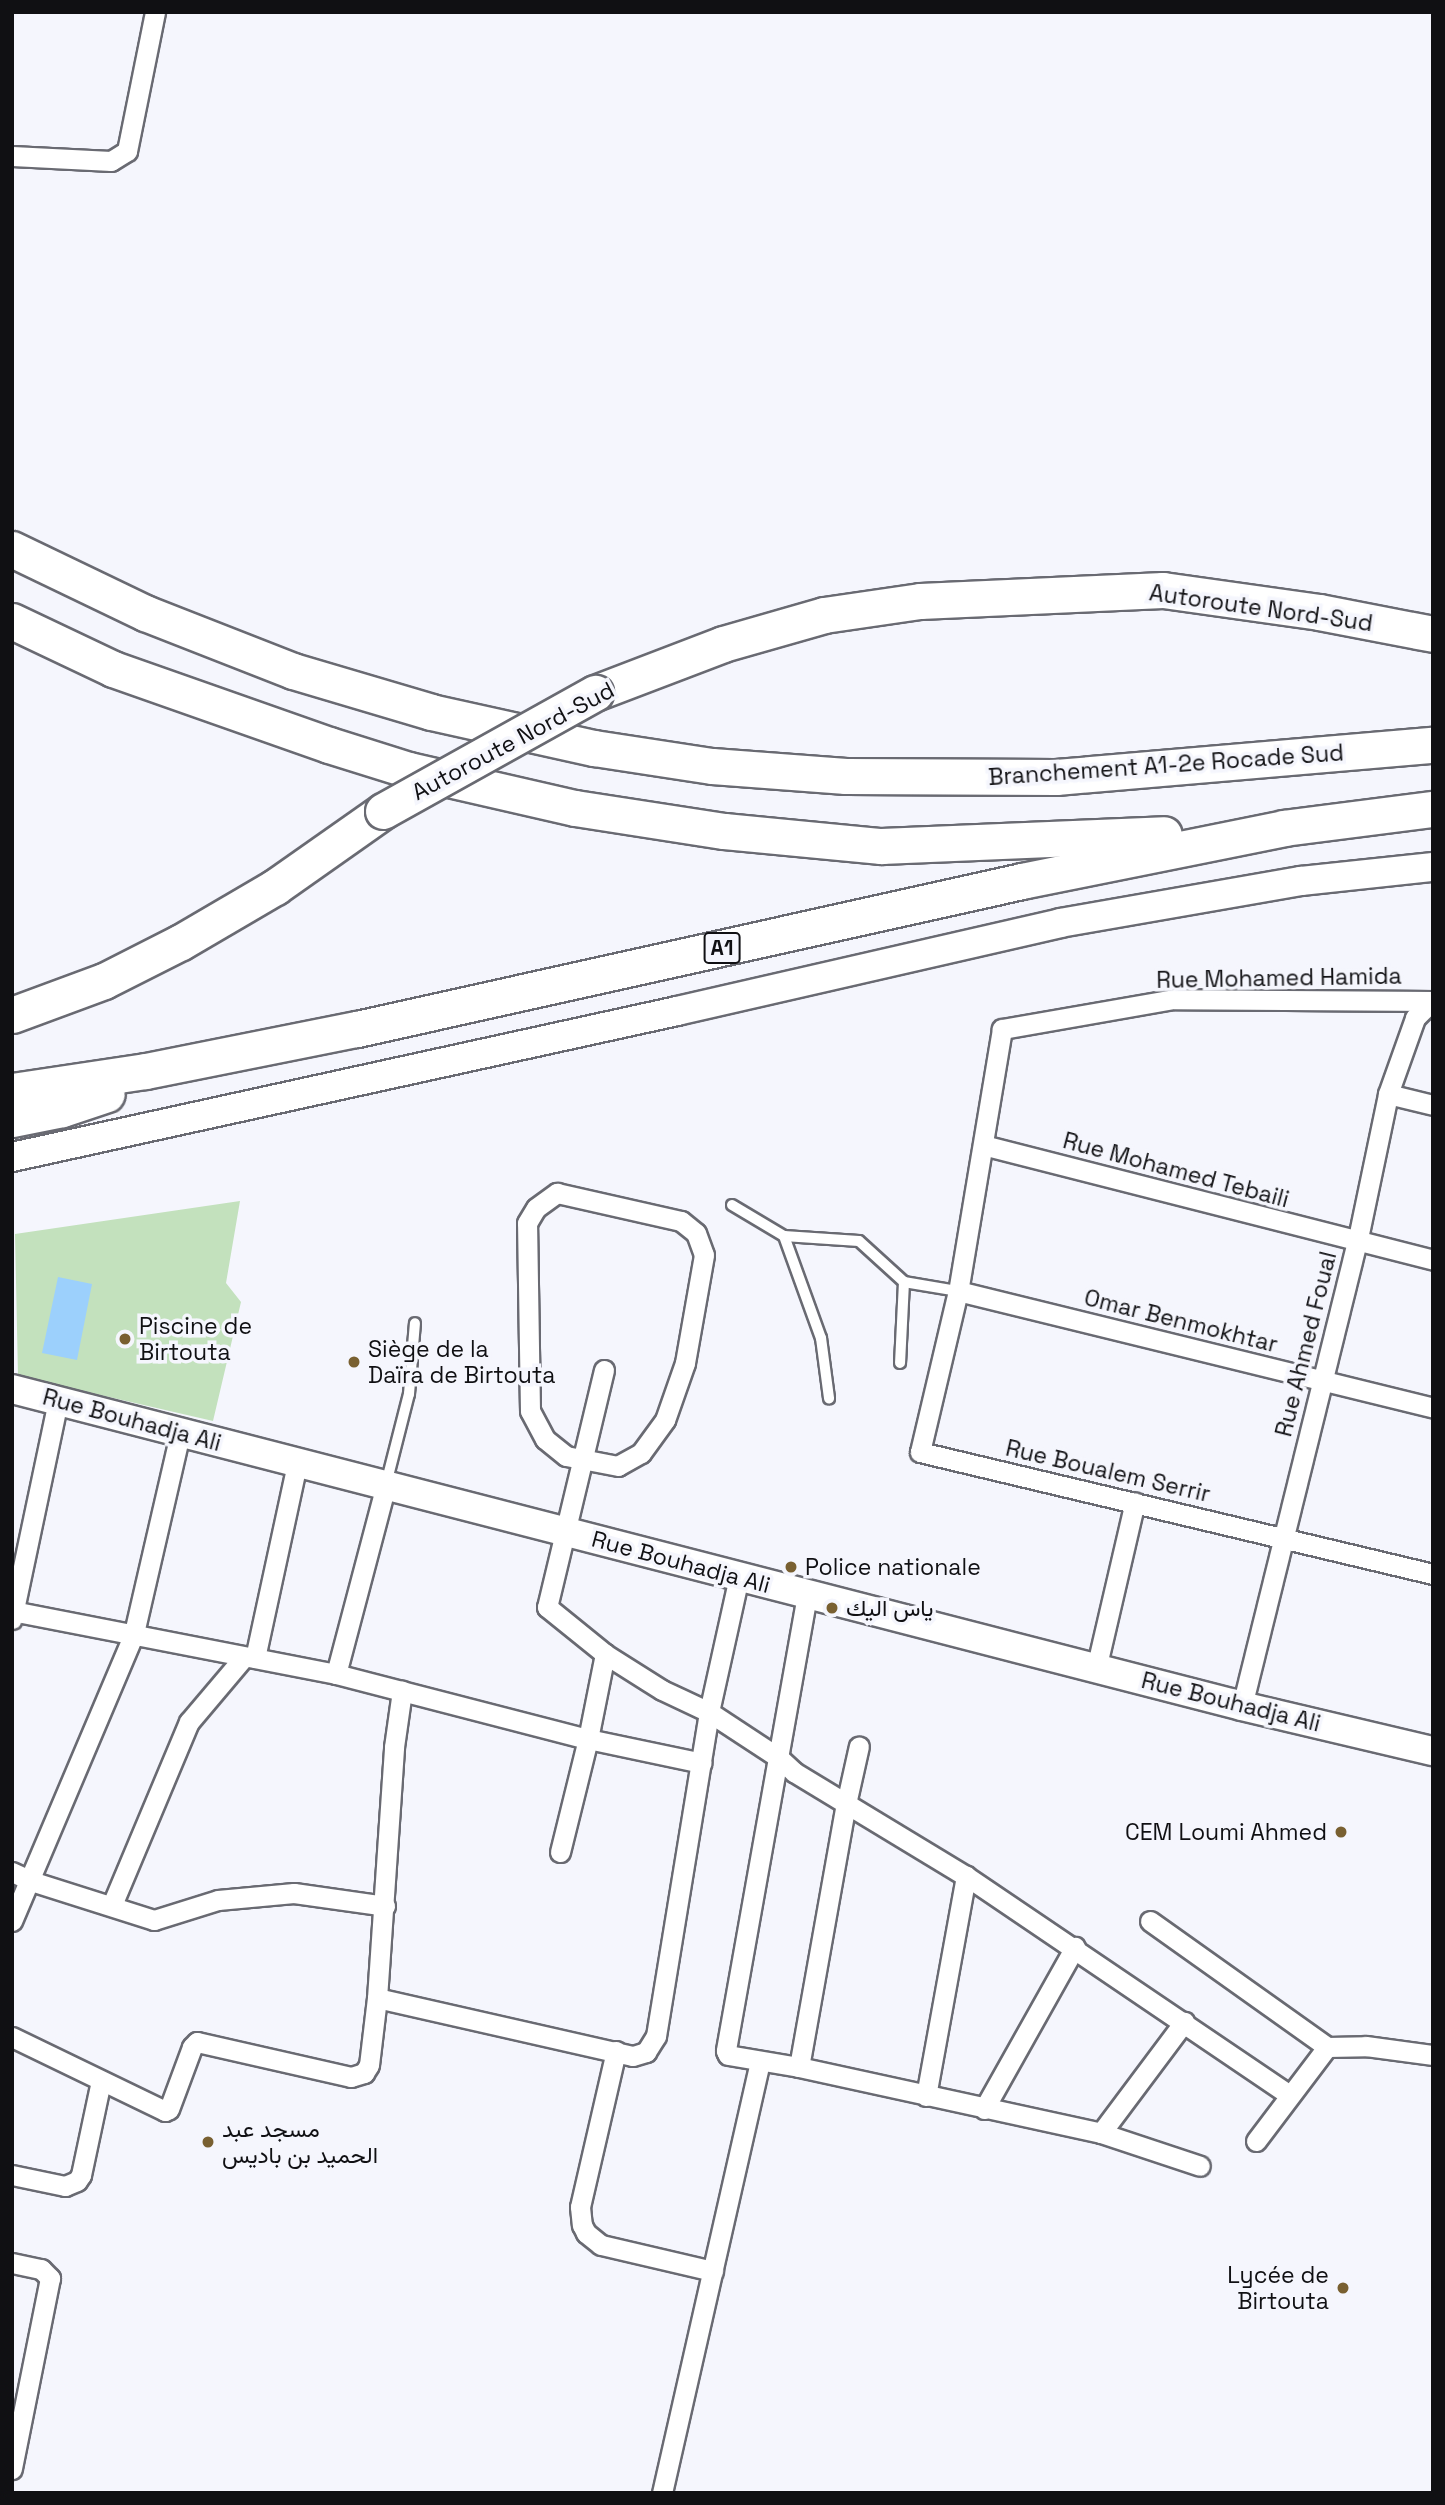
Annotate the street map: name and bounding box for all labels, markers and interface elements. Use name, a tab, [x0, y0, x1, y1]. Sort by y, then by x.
street label: Autoroute Nord-Sud	[1148, 579, 1374, 637]
street label: Autoroute Nord-Sud	[407, 676, 619, 806]
street label: Branchement A1-2e Rocade Sud	[987, 739, 1345, 791]
road number: A1	[703, 930, 741, 965]
street label: Rue Mohamed Hamida	[1156, 962, 1402, 994]
street label: Rue Mohamed Tebaili	[1060, 1126, 1292, 1214]
street label: Rue Ahmed Foual	[1270, 1248, 1342, 1440]
street label: Omar Benmokhtar	[1081, 1284, 1281, 1358]
place label: Piscine de Birtouta	[139, 1312, 252, 1366]
marker: Piscine de Birtouta	[117, 1331, 133, 1347]
place label: Siège de la Daïra de Birtouta	[368, 1335, 556, 1389]
marker: Siège de la Daïra de Birtouta	[346, 1354, 362, 1370]
street label: Rue Bouhadja Ali	[40, 1383, 224, 1457]
street label: Rue Boualem Serrir	[1003, 1434, 1213, 1508]
street label: Rue Bouhadja Ali	[589, 1525, 773, 1599]
place label: Police nationale	[805, 1553, 981, 1581]
marker: Police nationale	[783, 1559, 799, 1575]
place label: ياس اليك	[846, 1594, 934, 1622]
marker: ياس اليك	[824, 1600, 840, 1616]
street label: Rue Bouhadja Ali	[1138, 1666, 1324, 1738]
place label: CEM Loumi Ahmed	[1125, 1818, 1327, 1846]
marker: CEM Loumi Ahmed	[1333, 1824, 1349, 1840]
place label: مسجد عبد الحميد بن باديس	[222, 2115, 378, 2169]
marker: مسجد عبد الحميد بن باديس	[200, 2134, 216, 2150]
place label: Lycée de Birtouta	[1227, 2261, 1329, 2315]
marker: Lycée de Birtouta	[1335, 2280, 1351, 2296]

